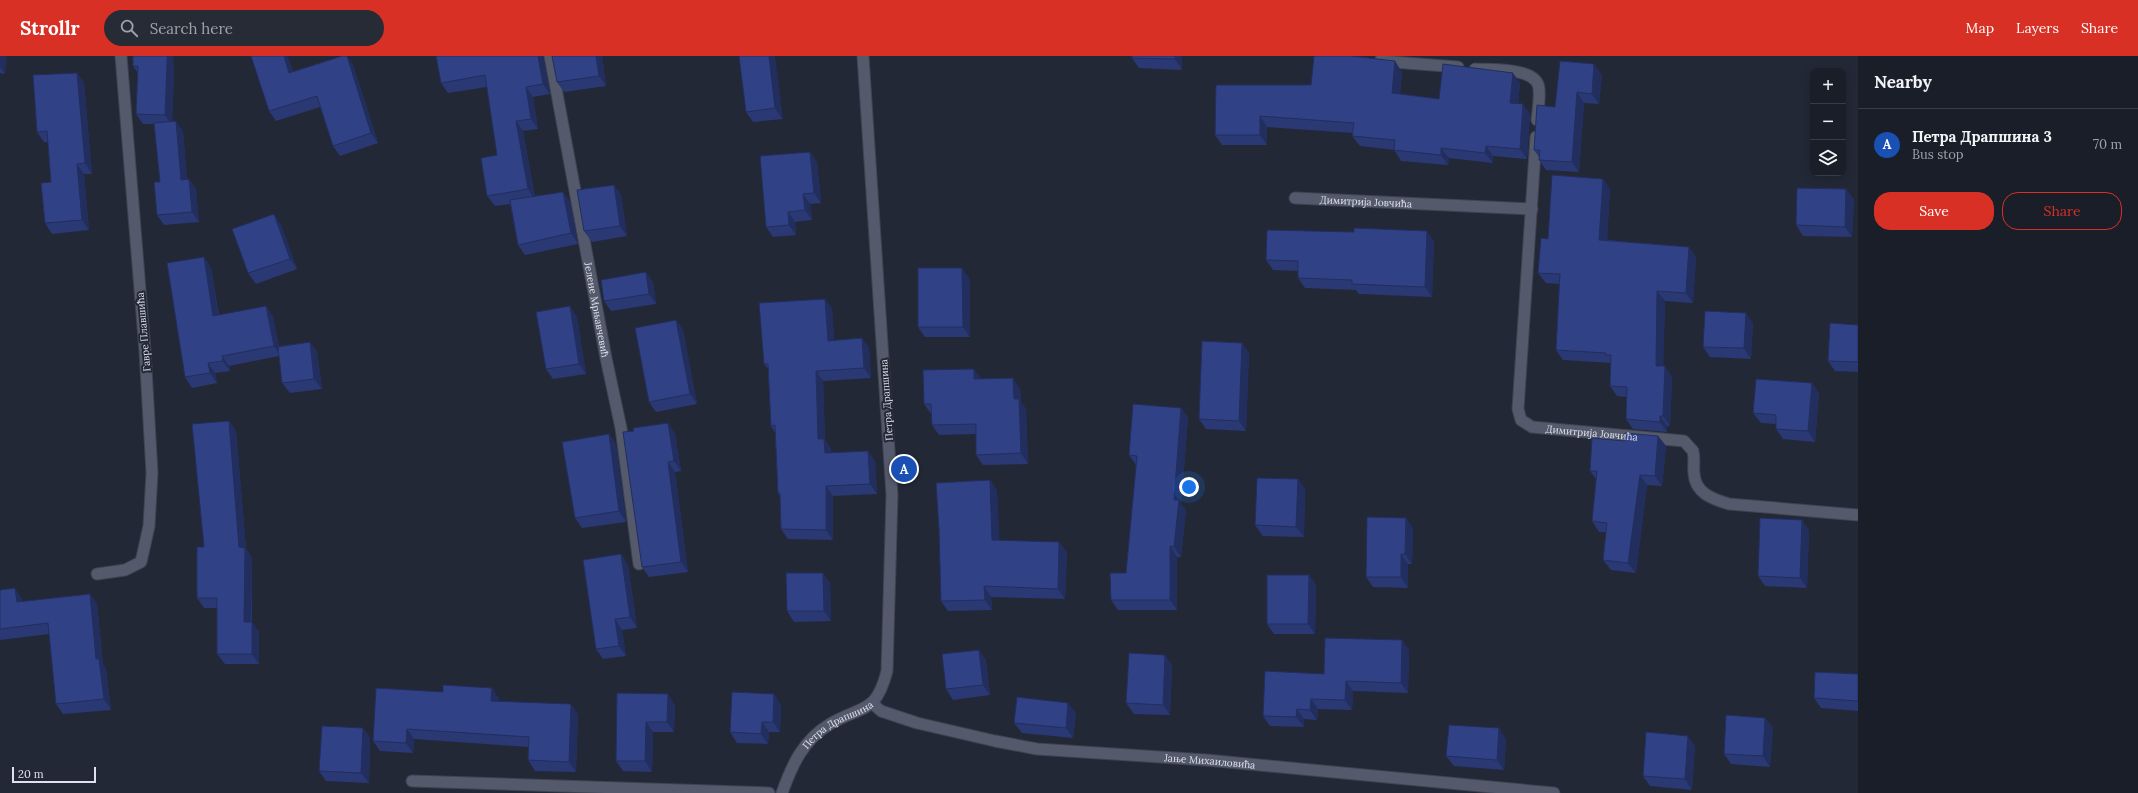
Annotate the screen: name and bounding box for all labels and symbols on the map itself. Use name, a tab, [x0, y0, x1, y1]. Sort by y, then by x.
street label: Димитрија Јовчића	[1319, 193, 1412, 210]
street label: Јелене Мрњавчевић	[581, 260, 612, 359]
street label: Гавре Плавшића	[134, 292, 153, 372]
street label: Петра Драпшина	[877, 359, 896, 441]
street label: Димитрија Јовчића	[1545, 422, 1638, 444]
pin: A	[891, 454, 917, 484]
your location	[1179, 477, 1199, 497]
street label: Петра Драпшина	[800, 698, 876, 752]
street label: Јање Михаиловића	[1163, 751, 1256, 772]
scale bar	[12, 765, 96, 784]

